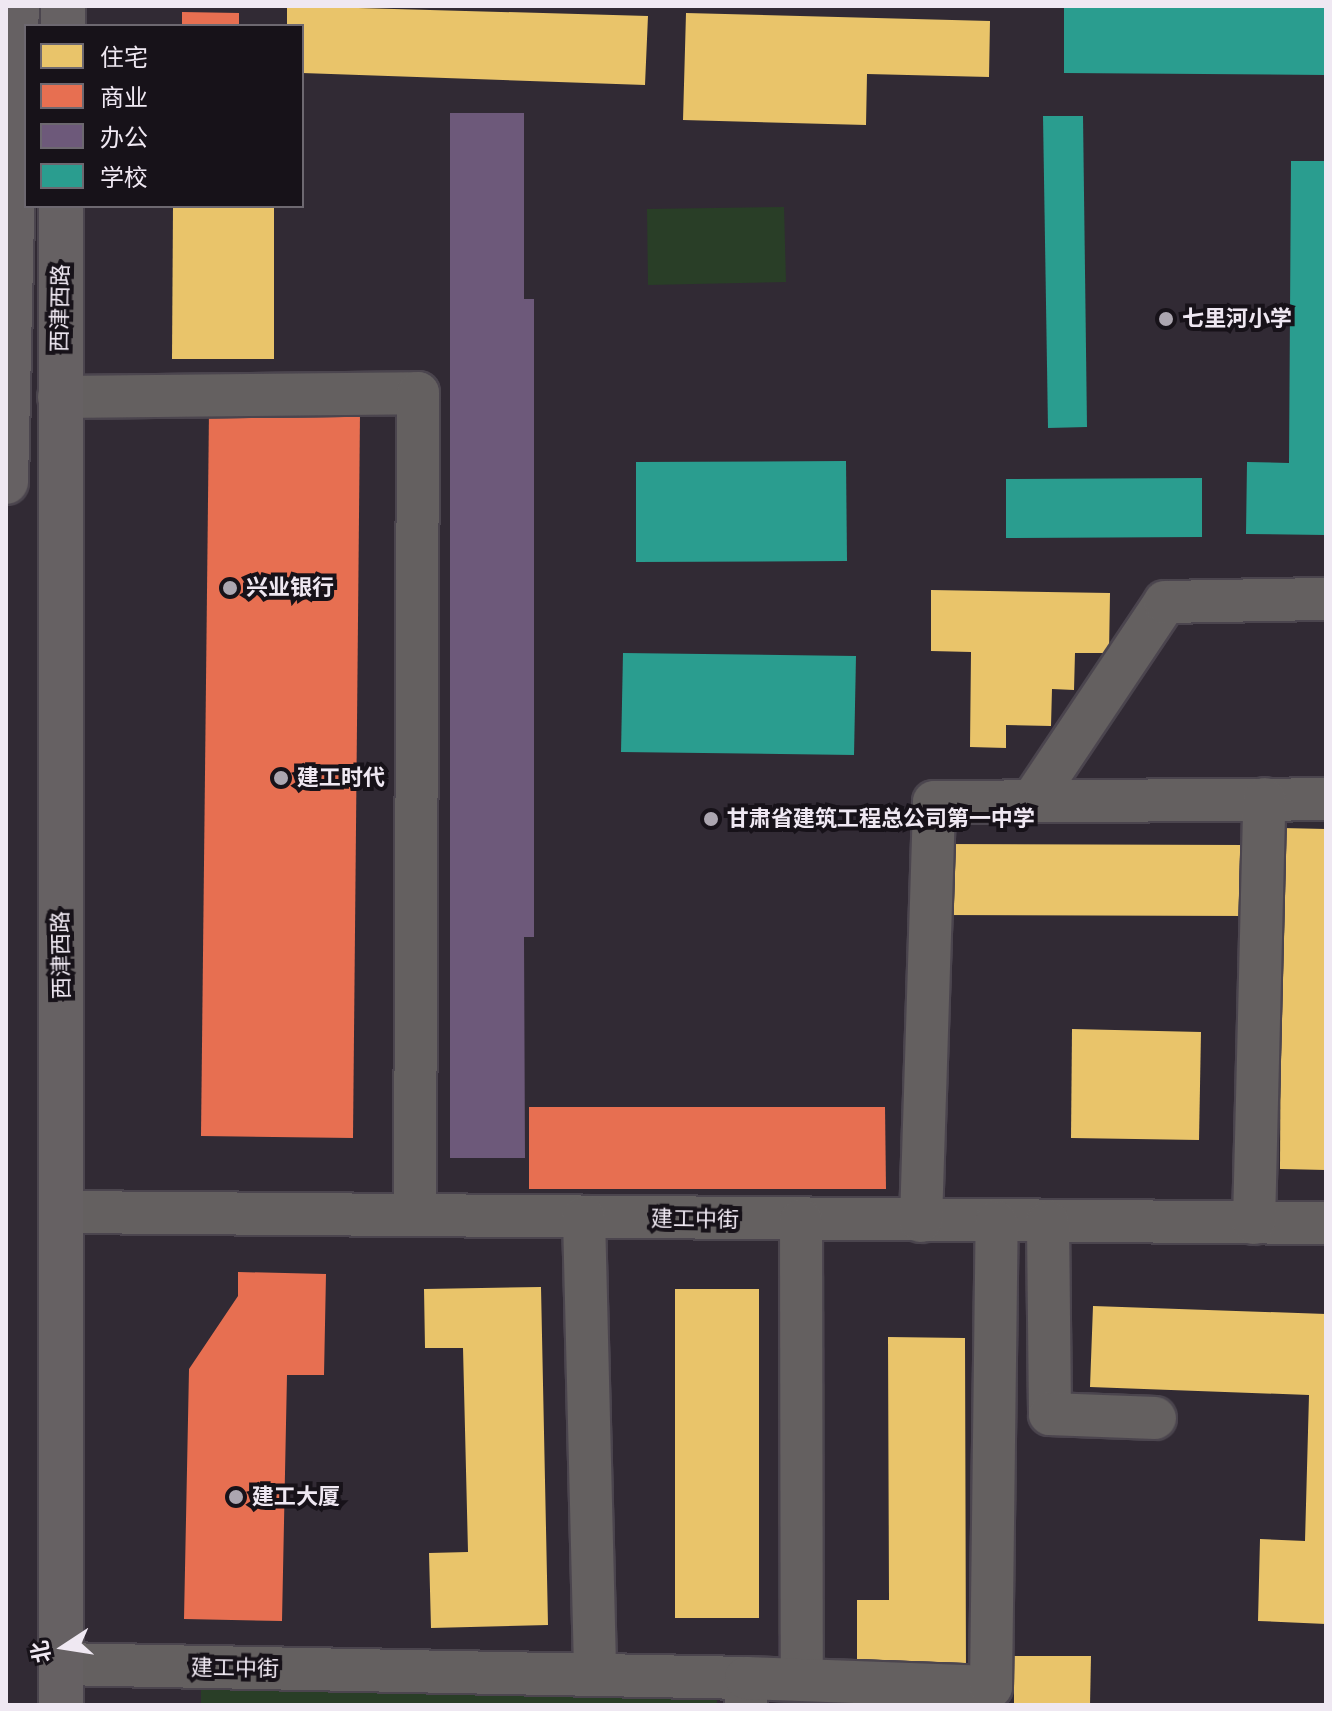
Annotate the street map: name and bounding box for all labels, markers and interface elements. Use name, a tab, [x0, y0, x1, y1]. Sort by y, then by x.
legend	[24, 24, 304, 208]
text: 住宅	[100, 39, 148, 75]
text: 商业	[100, 79, 148, 115]
text: 办公	[100, 119, 148, 155]
text: 学校	[100, 159, 148, 195]
street label: 西津西路	[46, 264, 74, 352]
place label: 七里河小学	[1182, 306, 1292, 332]
marker: 七里河小学	[1157, 310, 1175, 328]
place label: 兴业银行	[246, 575, 334, 601]
marker: 兴业银行	[221, 579, 239, 597]
place label: 建工时代	[297, 765, 385, 791]
marker: 建工时代	[272, 769, 290, 787]
place label: 甘肃省建筑工程总公司第一中学	[727, 806, 1035, 832]
marker: 甘肃省建筑工程总公司第一中学	[702, 810, 720, 828]
street label: 西津西路	[47, 911, 75, 999]
street label: 建工中街	[651, 1205, 739, 1233]
place label: 建工大厦	[252, 1484, 340, 1510]
marker: 建工大厦	[227, 1488, 245, 1506]
north arrow	[24, 1607, 104, 1687]
text: 北	[22, 1638, 59, 1666]
street label: 建工中街	[191, 1654, 279, 1682]

